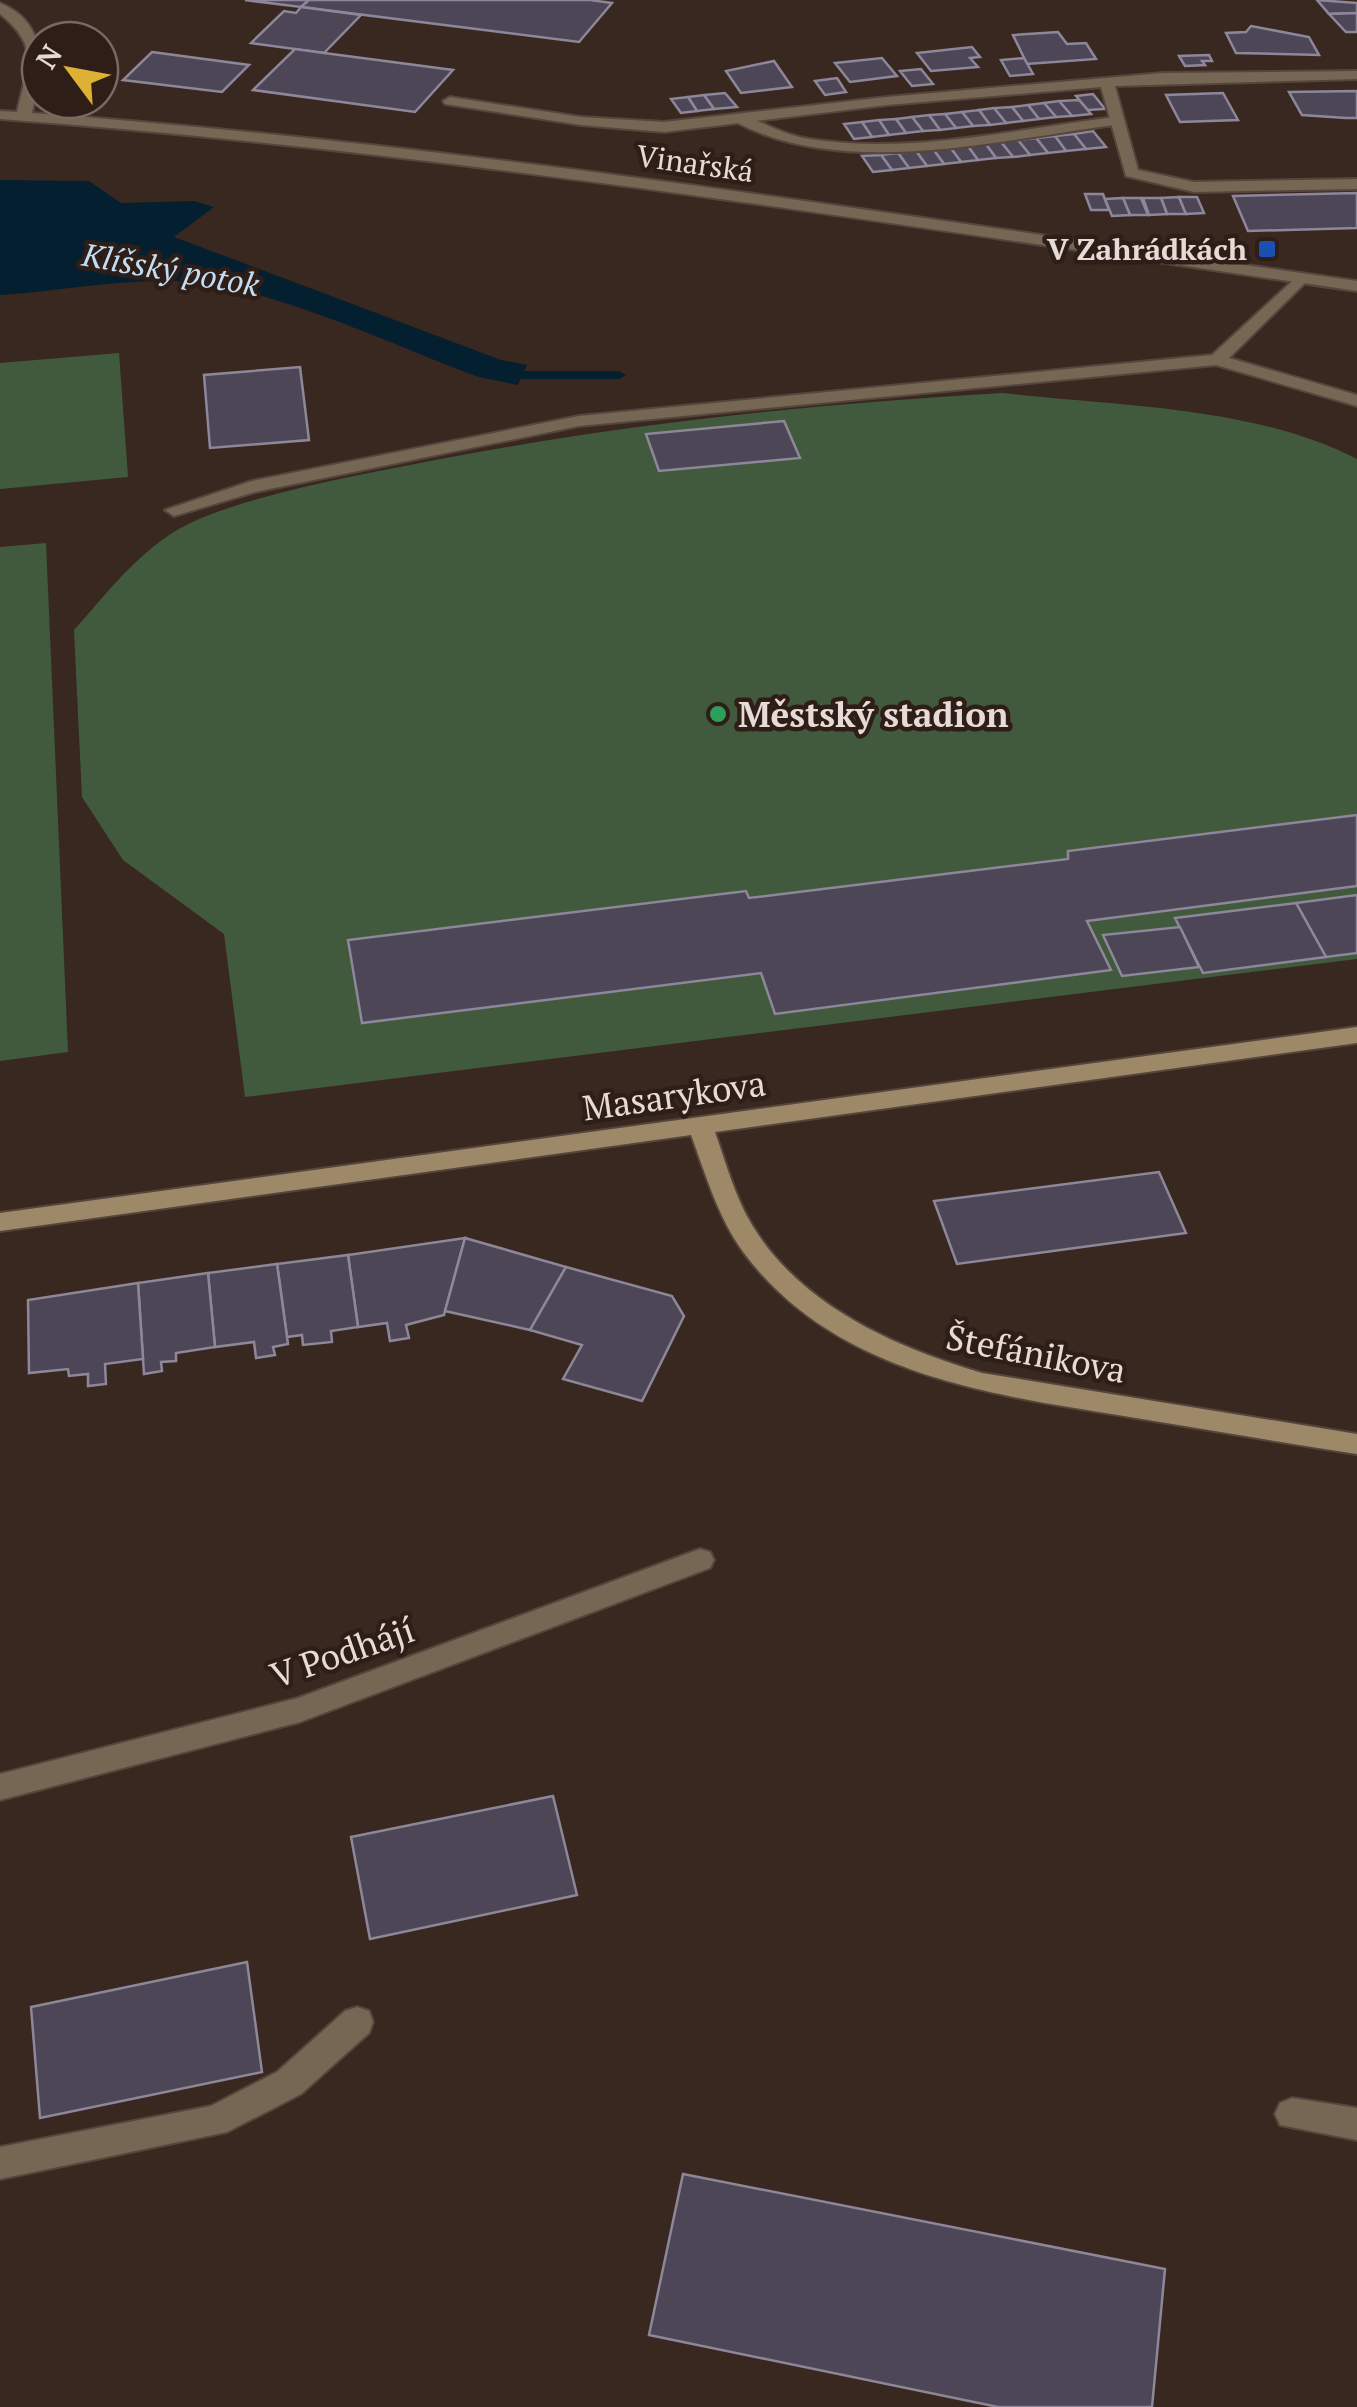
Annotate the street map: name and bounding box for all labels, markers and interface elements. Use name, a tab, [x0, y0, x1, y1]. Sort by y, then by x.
north arrow	[20, 20, 120, 120]
text: N	[27, 38, 70, 75]
street label: Vinařská	[634, 135, 756, 191]
place label: V Zahrádkách	[1047, 229, 1247, 269]
water label: Klíšský potok	[78, 233, 263, 305]
marker: V Zahrádkách	[1256, 238, 1278, 260]
place label: Městský stadion	[738, 691, 1009, 737]
marker: Městský stadion	[707, 703, 729, 725]
street label: Masarykova	[580, 1059, 768, 1131]
street label: Štefánikova	[942, 1313, 1130, 1393]
street label: V Podhájí	[264, 1606, 420, 1698]

